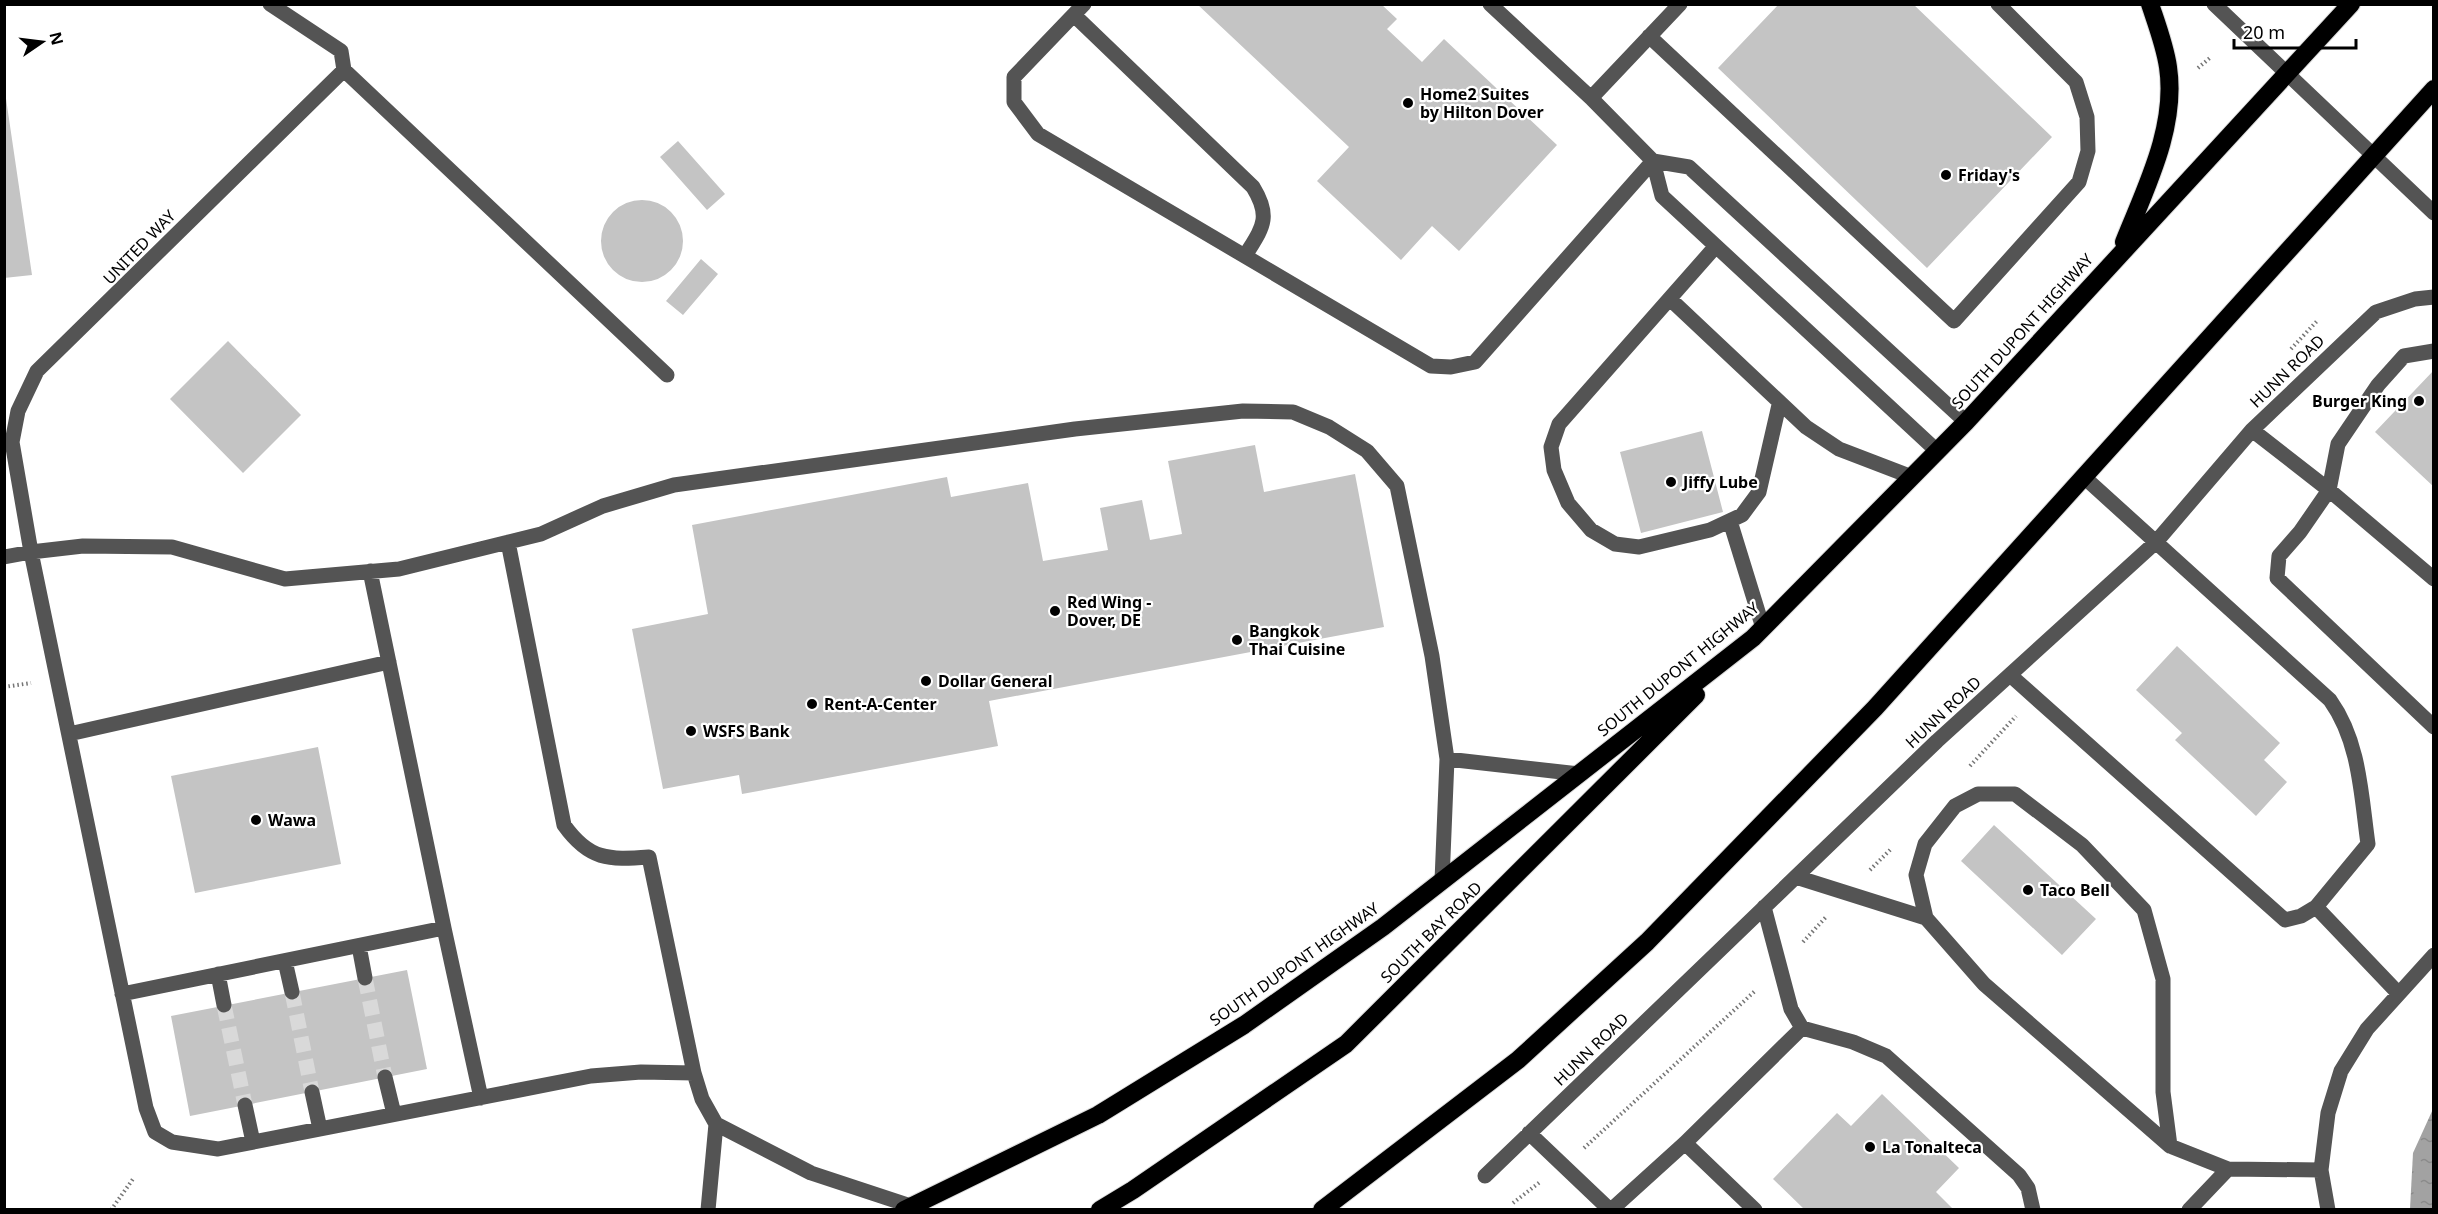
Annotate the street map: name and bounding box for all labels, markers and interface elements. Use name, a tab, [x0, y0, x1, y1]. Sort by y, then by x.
north arrow	[12, 12, 72, 72]
scale bar	[2234, 12, 2356, 50]
text: 20 m	[2243, 20, 2285, 44]
text: N	[44, 29, 69, 47]
place label: Home2 Suites by Hilton Dover	[1420, 83, 1544, 123]
marker: Home2 Suites by Hilton Dover	[1401, 96, 1415, 110]
place label: Friday's	[1958, 164, 2020, 186]
marker: Friday's	[1939, 168, 1953, 182]
street label: UNITED WAY	[98, 204, 181, 289]
street label: SOUTH DUPONT HIGHWAY	[1946, 248, 2098, 413]
street label: HUNN ROAD	[2245, 330, 2329, 412]
place label: Burger King	[2312, 390, 2407, 412]
marker: Burger King	[2412, 394, 2426, 408]
place label: Jiffy Lube	[1681, 471, 1758, 493]
marker: Jiffy Lube	[1664, 475, 1678, 489]
place label: Red Wing - Dover, DE	[1067, 591, 1151, 631]
street label: SOUTH DUPONT HIGHWAY	[1593, 596, 1764, 741]
marker: Red Wing - Dover, DE	[1048, 604, 1062, 618]
place label: Bangkok Thai Cuisine	[1249, 620, 1345, 660]
marker: Bangkok Thai Cuisine	[1230, 633, 1244, 647]
place label: Dollar General	[938, 670, 1052, 692]
street label: HUNN ROAD	[1900, 671, 1986, 753]
marker: Dollar General	[919, 674, 933, 688]
place label: Rent-A-Center	[824, 693, 937, 715]
marker: Rent-A-Center	[805, 697, 819, 711]
place label: WSFS Bank	[703, 720, 790, 742]
marker: WSFS Bank	[684, 724, 698, 738]
place label: Wawa	[268, 809, 316, 831]
marker: Wawa	[249, 813, 263, 827]
street label: SOUTH BAY ROAD	[1376, 877, 1486, 987]
place label: Taco Bell	[2040, 879, 2110, 901]
marker: Taco Bell	[2021, 883, 2035, 897]
street label: SOUTH DUPONT HIGHWAY	[1205, 897, 1384, 1031]
street label: HUNN ROAD	[1549, 1008, 1633, 1090]
place label: La Tonalteca	[1882, 1136, 1982, 1158]
marker: La Tonalteca	[1863, 1140, 1877, 1154]

